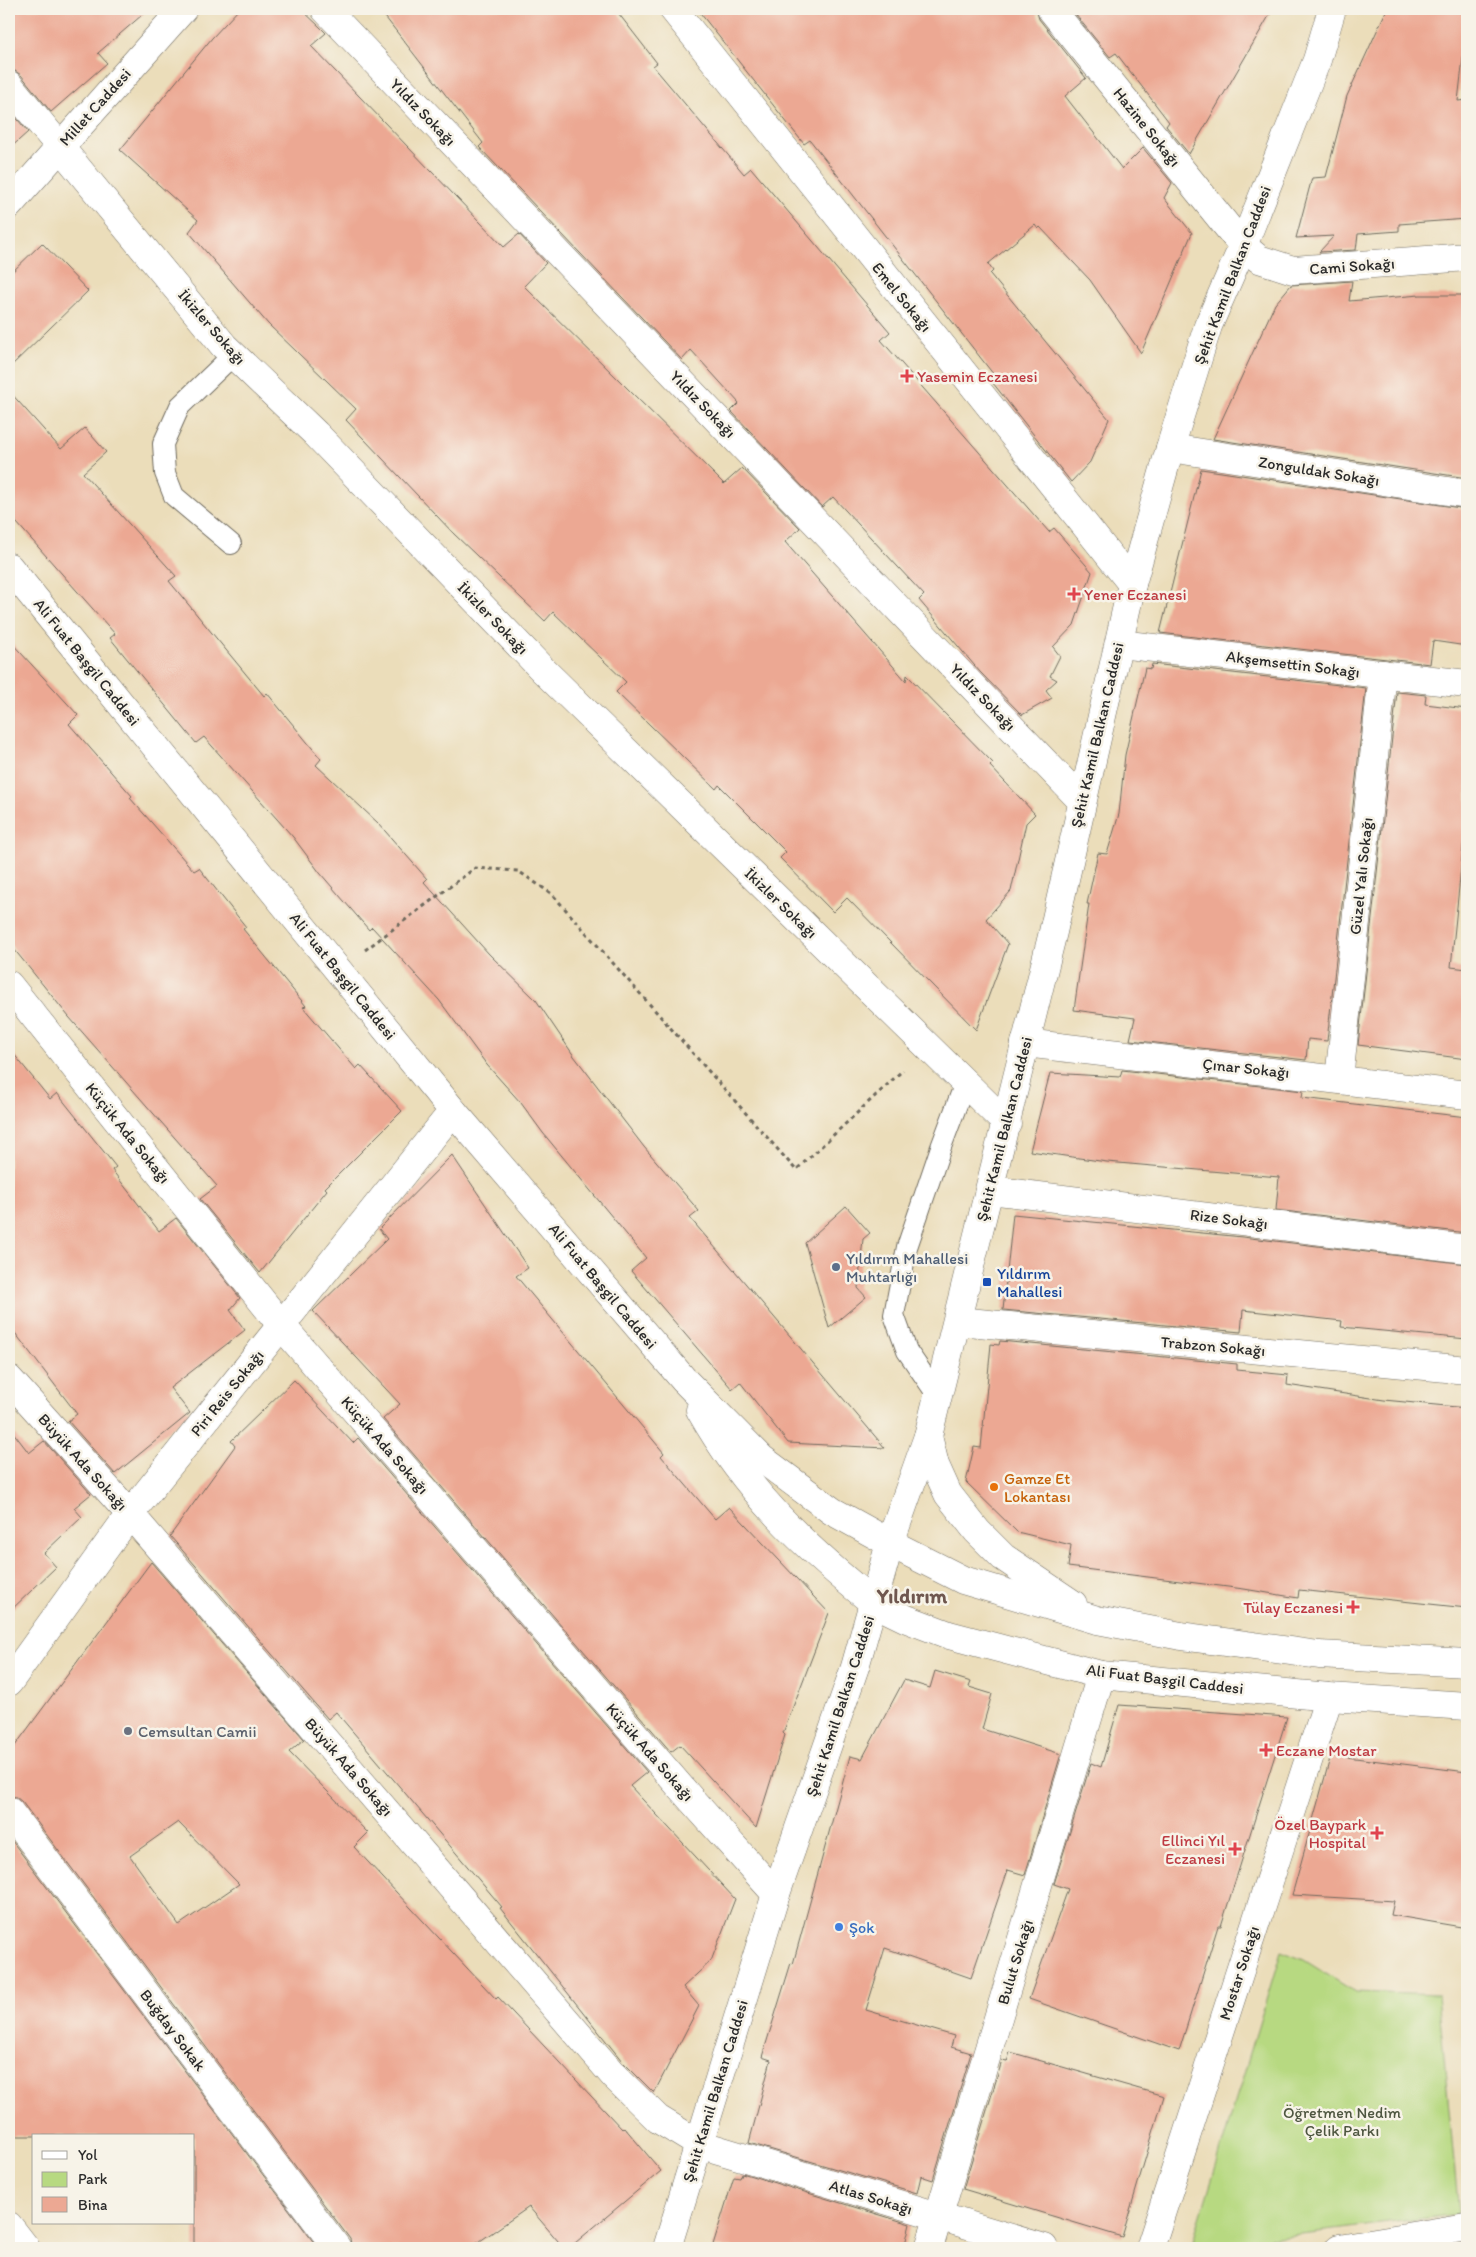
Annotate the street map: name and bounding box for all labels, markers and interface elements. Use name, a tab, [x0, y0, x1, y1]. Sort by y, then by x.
street label: Millet Caddesi	[55, 64, 135, 150]
street label: Yıldız Sokağı	[386, 74, 460, 150]
street label: Hazine Sokağı	[1109, 84, 1185, 170]
street label: Şehit Kamil Balkan Caddesi	[1189, 183, 1275, 367]
street label: Cami Sokağı	[1309, 254, 1395, 278]
street label: Emel Sokağı	[868, 258, 936, 336]
street label: İkizler Sokağı	[174, 285, 250, 369]
street label: Yıldız Sokağı	[666, 366, 740, 442]
place label: Yasemin Eczanesi	[917, 367, 1038, 386]
marker: Yasemin Eczanesi	[901, 370, 913, 382]
street label: Zonguldak Sokağı	[1257, 452, 1381, 490]
street label: İkizler Sokağı	[454, 578, 532, 658]
place label: Yener Eczanesi	[1084, 585, 1187, 604]
marker: Yener Eczanesi	[1068, 588, 1080, 600]
street label: Ali Fuat Başgil Caddesi	[30, 595, 144, 729]
street label: Şehit Kamil Balkan Caddesi	[1066, 641, 1128, 829]
street label: Akşemsettin Sokağı	[1225, 646, 1361, 682]
street label: Yıldız Sokağı	[946, 659, 1020, 735]
street label: Güzel Yalı Sokağı	[1345, 816, 1377, 936]
street label: İkizler Sokağı	[741, 864, 821, 942]
street label: Ali Fuat Başgil Caddesi	[286, 909, 400, 1043]
street label: Şehit Kamil Balkan Caddesi	[972, 1035, 1036, 1223]
street label: Çınar Sokağı	[1202, 1054, 1290, 1082]
street label: Küçük Ada Sokağı	[82, 1079, 174, 1187]
street label: Rize Sokağı	[1189, 1205, 1269, 1233]
street label: Ali Fuat Başgil Caddesi	[545, 1219, 661, 1353]
place label: Yıldırım Mahallesi Muhtarlığı	[846, 1249, 968, 1286]
marker: Yıldırım Mahallesi Muhtarlığı	[830, 1261, 842, 1273]
place label: Yıldırım Mahallesi	[997, 1264, 1062, 1301]
marker: Yıldırım Mahallesi	[981, 1276, 993, 1288]
street label: Trabzon Sokağı	[1160, 1332, 1266, 1360]
street label: Piri Reis Sokağı	[186, 1346, 268, 1440]
street label: Küçük Ada Sokağı	[337, 1392, 433, 1498]
street label: Büyük Ada Sokağı	[34, 1409, 132, 1515]
place label: Gamze Et Lokantası	[1004, 1469, 1070, 1506]
marker: Gamze Et Lokantası	[988, 1481, 1000, 1493]
district label: Yıldırım	[876, 1583, 948, 1608]
place label: Tülay Eczanesi	[1243, 1598, 1343, 1617]
marker: Tülay Eczanesi	[1347, 1601, 1359, 1613]
street label: Şehit Kamil Balkan Caddesi	[802, 1613, 878, 1799]
street label: Ali Fuat Başgil Caddesi	[1085, 1660, 1245, 1698]
street label: Küçük Ada Sokağı	[602, 1699, 698, 1805]
street label: Büyük Ada Sokağı	[301, 1714, 397, 1820]
place label: Cemsultan Camii	[138, 1722, 256, 1741]
marker: Cemsultan Camii	[122, 1725, 134, 1737]
place label: Eczane Mostar	[1276, 1741, 1377, 1760]
marker: Eczane Mostar	[1260, 1744, 1272, 1756]
place label: Özel Baypark Hospital	[1274, 1815, 1367, 1852]
marker: Özel Baypark Hospital	[1370, 1826, 1384, 1840]
place label: Ellinci Yıl Eczanesi	[1162, 1831, 1225, 1868]
marker: Ellinci Yıl Eczanesi	[1229, 1843, 1241, 1855]
street label: Bulut Sokağı	[993, 1917, 1037, 2007]
place label: Şok	[849, 1918, 875, 1937]
marker: Şok	[833, 1921, 845, 1933]
street label: Mostar Sokağı	[1215, 1924, 1263, 2022]
street label: Buğday Sokak	[136, 1985, 210, 2075]
street label: Şehit Kamil Balkan Caddesi	[678, 1998, 752, 2184]
park label: Öğretmen Nedim Çelik Parkı	[1283, 2103, 1402, 2140]
legend	[32, 2134, 195, 2224]
text: Yol	[78, 2146, 98, 2164]
text: Park	[78, 2170, 108, 2188]
street label: Atlas Sokağı	[827, 2175, 915, 2219]
text: Bina	[78, 2196, 108, 2214]

